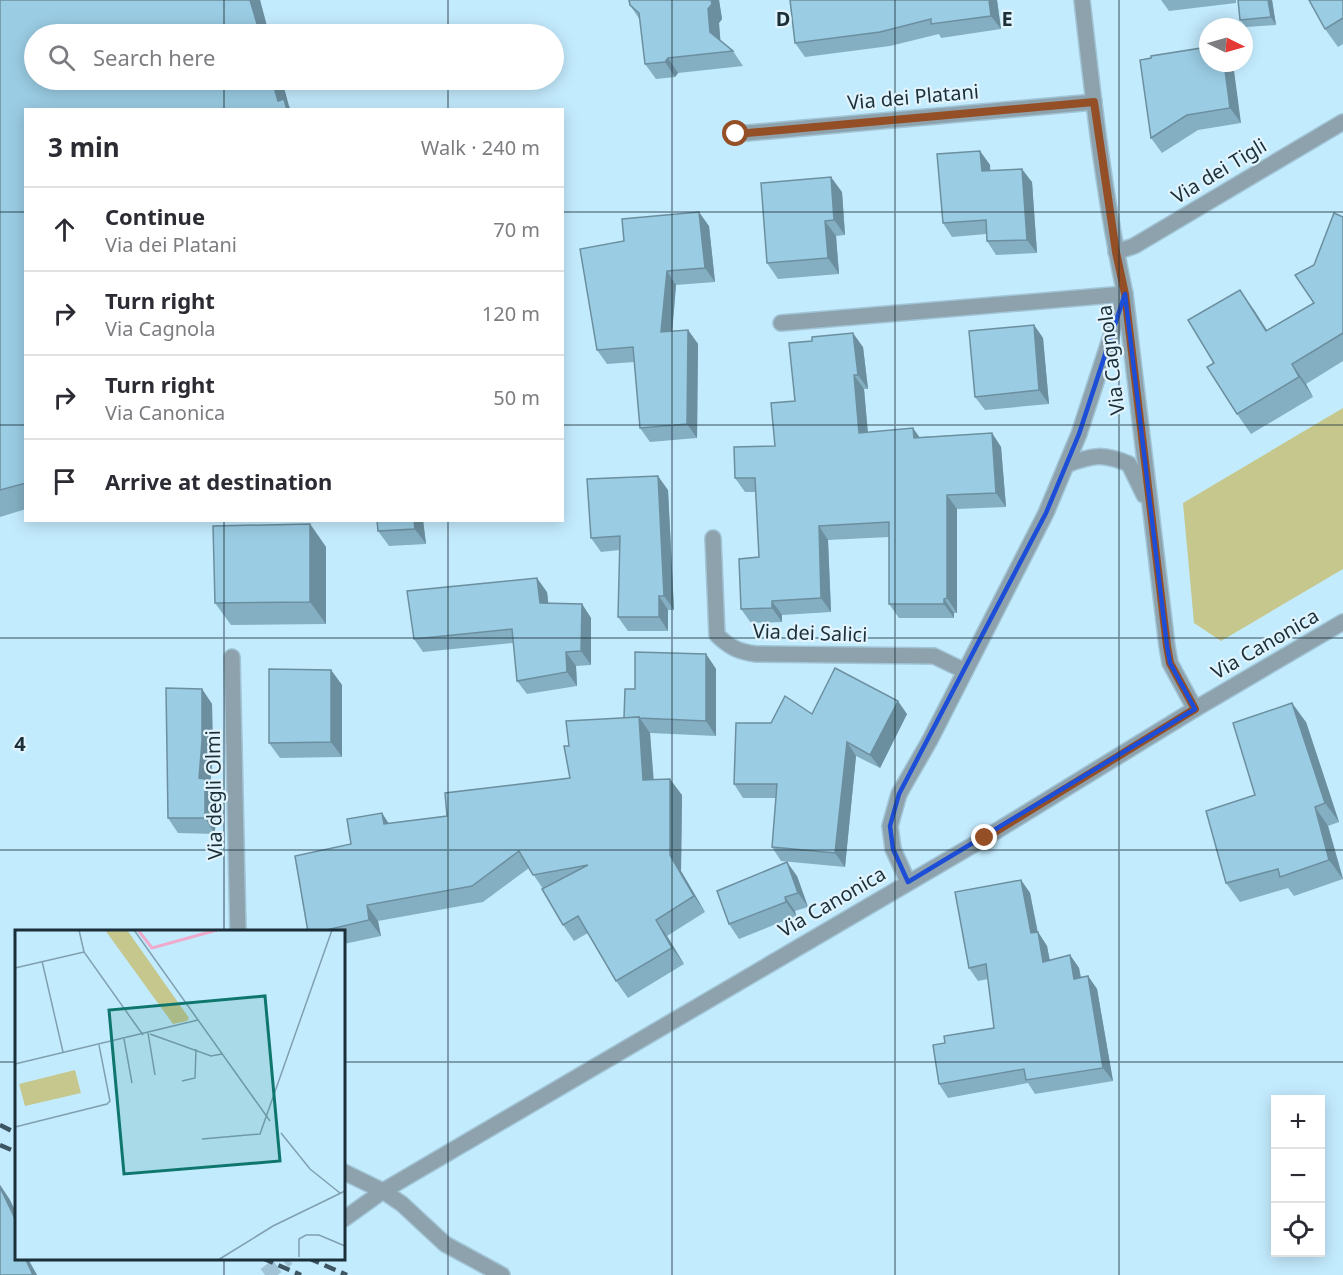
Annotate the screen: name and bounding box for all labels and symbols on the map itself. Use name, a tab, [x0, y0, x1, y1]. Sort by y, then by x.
text: D	[776, 5, 790, 32]
text: E	[1001, 5, 1013, 32]
north arrow	[1199, 18, 1253, 72]
street label: Via dei Platani	[846, 77, 980, 116]
route start	[722, 120, 748, 146]
street label: Via dei Tigli	[1166, 132, 1271, 210]
street label: Via Cagnola	[1090, 304, 1131, 417]
street label: Via Canonica	[1206, 602, 1324, 685]
street label: Via dei Salici	[752, 617, 868, 648]
text: 4	[14, 730, 26, 757]
street label: Via degli Olmi	[199, 730, 228, 860]
route end	[971, 824, 997, 850]
street label: Via Canonica	[773, 860, 891, 943]
inset map	[15, 930, 345, 1260]

